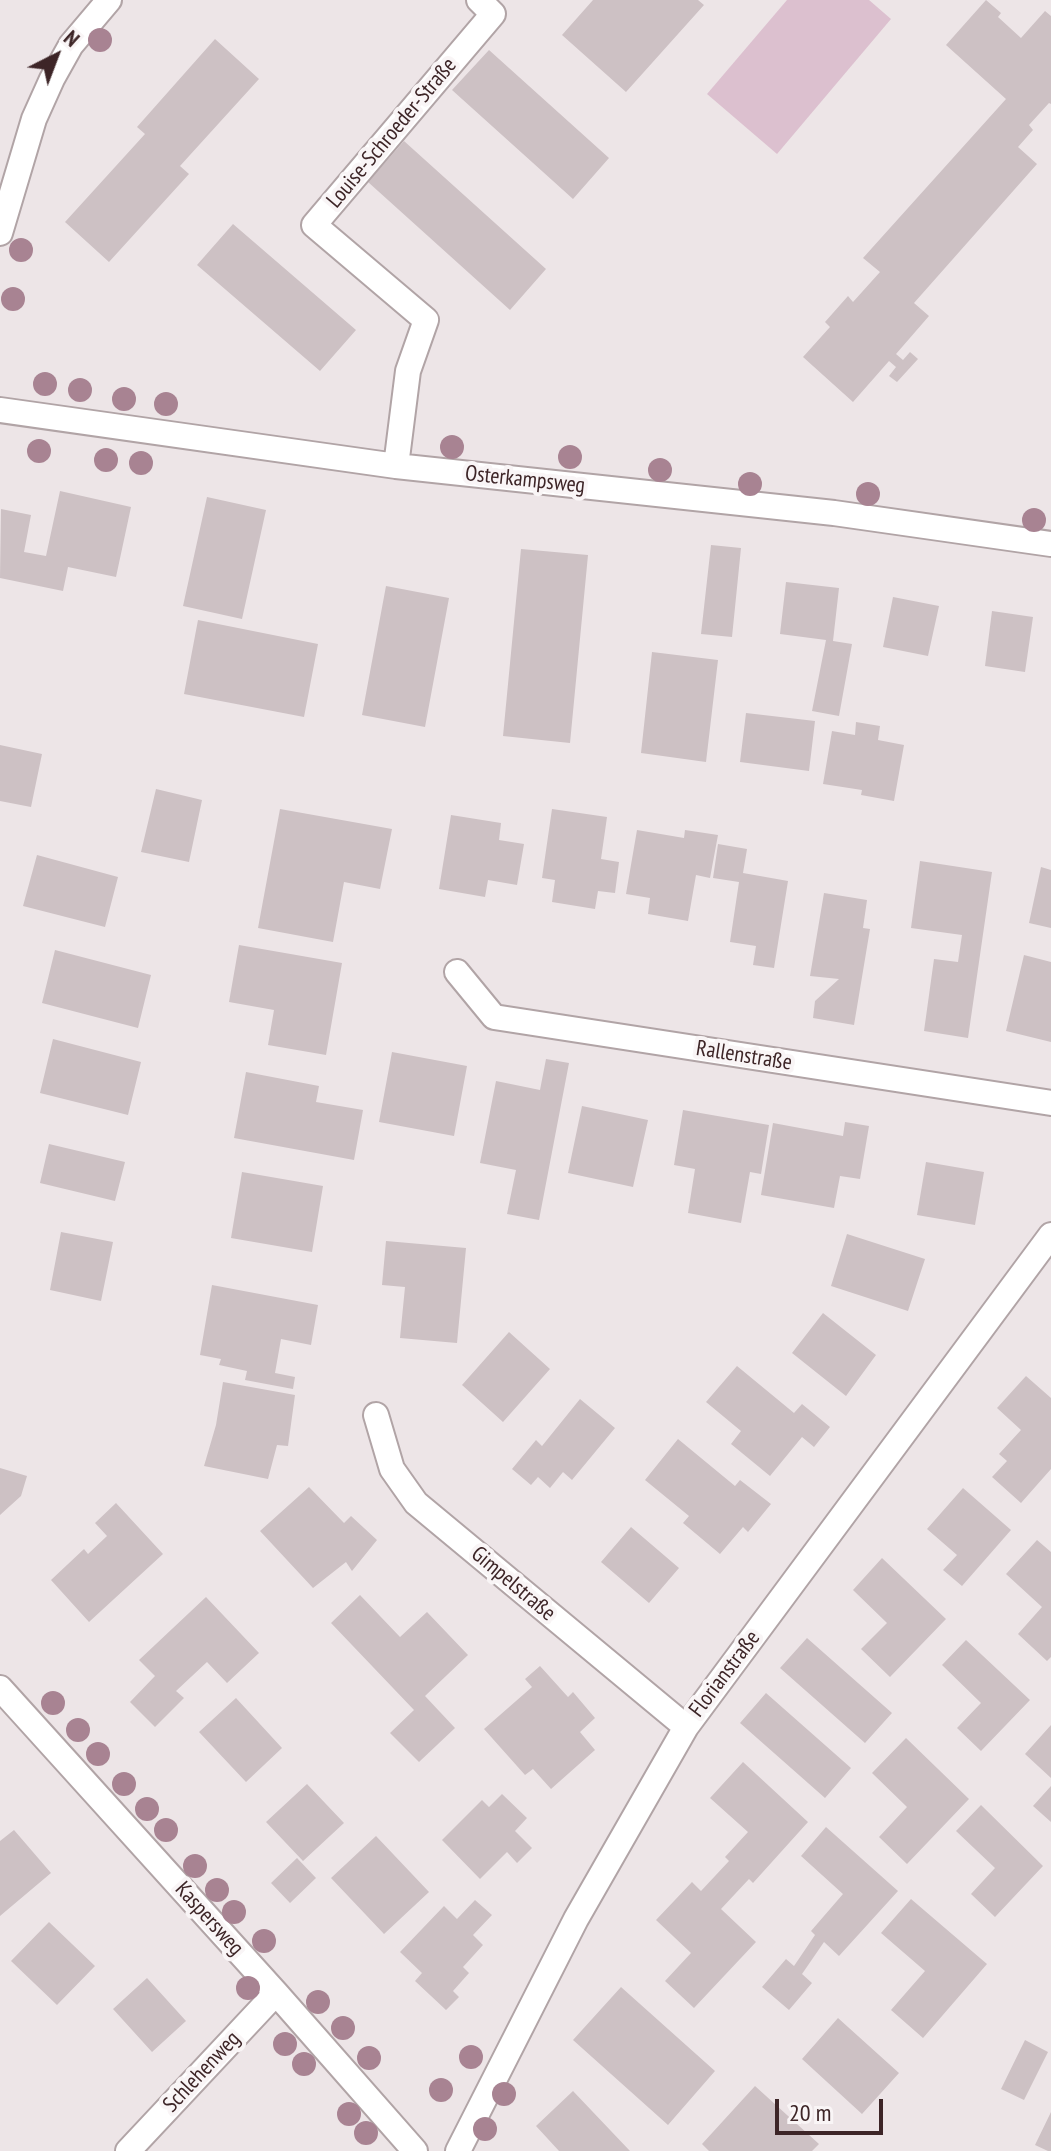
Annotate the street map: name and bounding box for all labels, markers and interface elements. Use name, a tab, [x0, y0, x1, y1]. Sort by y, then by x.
north arrow	[16, 16, 96, 96]
text: N	[58, 24, 86, 53]
street label: Louise-Schroeder-Straße	[322, 53, 462, 213]
street label: Osterkampsweg	[464, 461, 586, 499]
street label: Rallenstraße	[694, 1035, 794, 1077]
street label: Gimpelstraße	[466, 1541, 560, 1627]
street label: Florianstraße	[684, 1626, 766, 1722]
street label: Kaspersweg	[169, 1877, 249, 1961]
street label: Schlehenweg	[158, 2026, 246, 2118]
scale bar	[779, 2083, 887, 2133]
text: 20 m	[789, 2097, 831, 2128]

